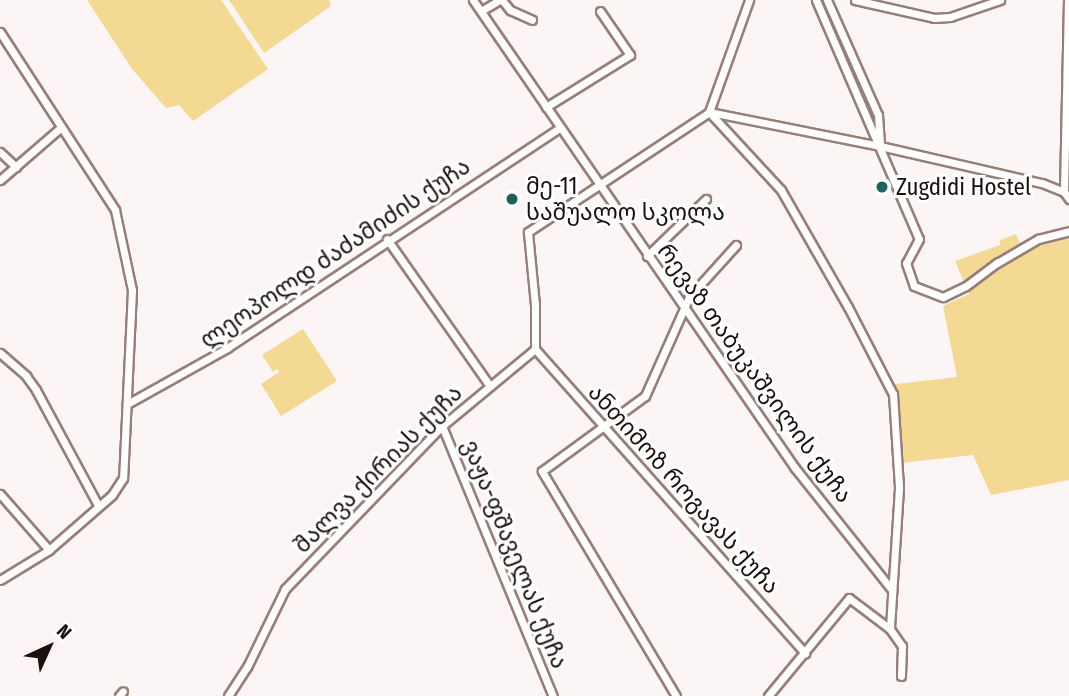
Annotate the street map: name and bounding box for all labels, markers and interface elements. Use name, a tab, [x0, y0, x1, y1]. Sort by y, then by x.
street label: ლეოპოლდ ძაძამიძის ქუჩა	[195, 152, 475, 354]
place label: მე-11 საშუალო სკოლა	[526, 172, 725, 226]
place label: Zugdidi Hostel	[896, 173, 1031, 201]
marker: Zugdidi Hostel	[874, 179, 890, 195]
marker: მე-11 საშუალო სკოლა	[504, 191, 520, 207]
street label: რევაზ თაბუკაშვილის ქუჩა	[652, 238, 858, 508]
street label: შალვა ქირიას ქუჩა	[288, 379, 468, 559]
street label: ანთიმოზ როგავას ქუჩა	[583, 379, 785, 599]
street label: ვაჟა-ფშაველას ქუჩა	[456, 436, 574, 672]
north arrow	[14, 612, 84, 682]
text: N	[52, 620, 76, 644]

